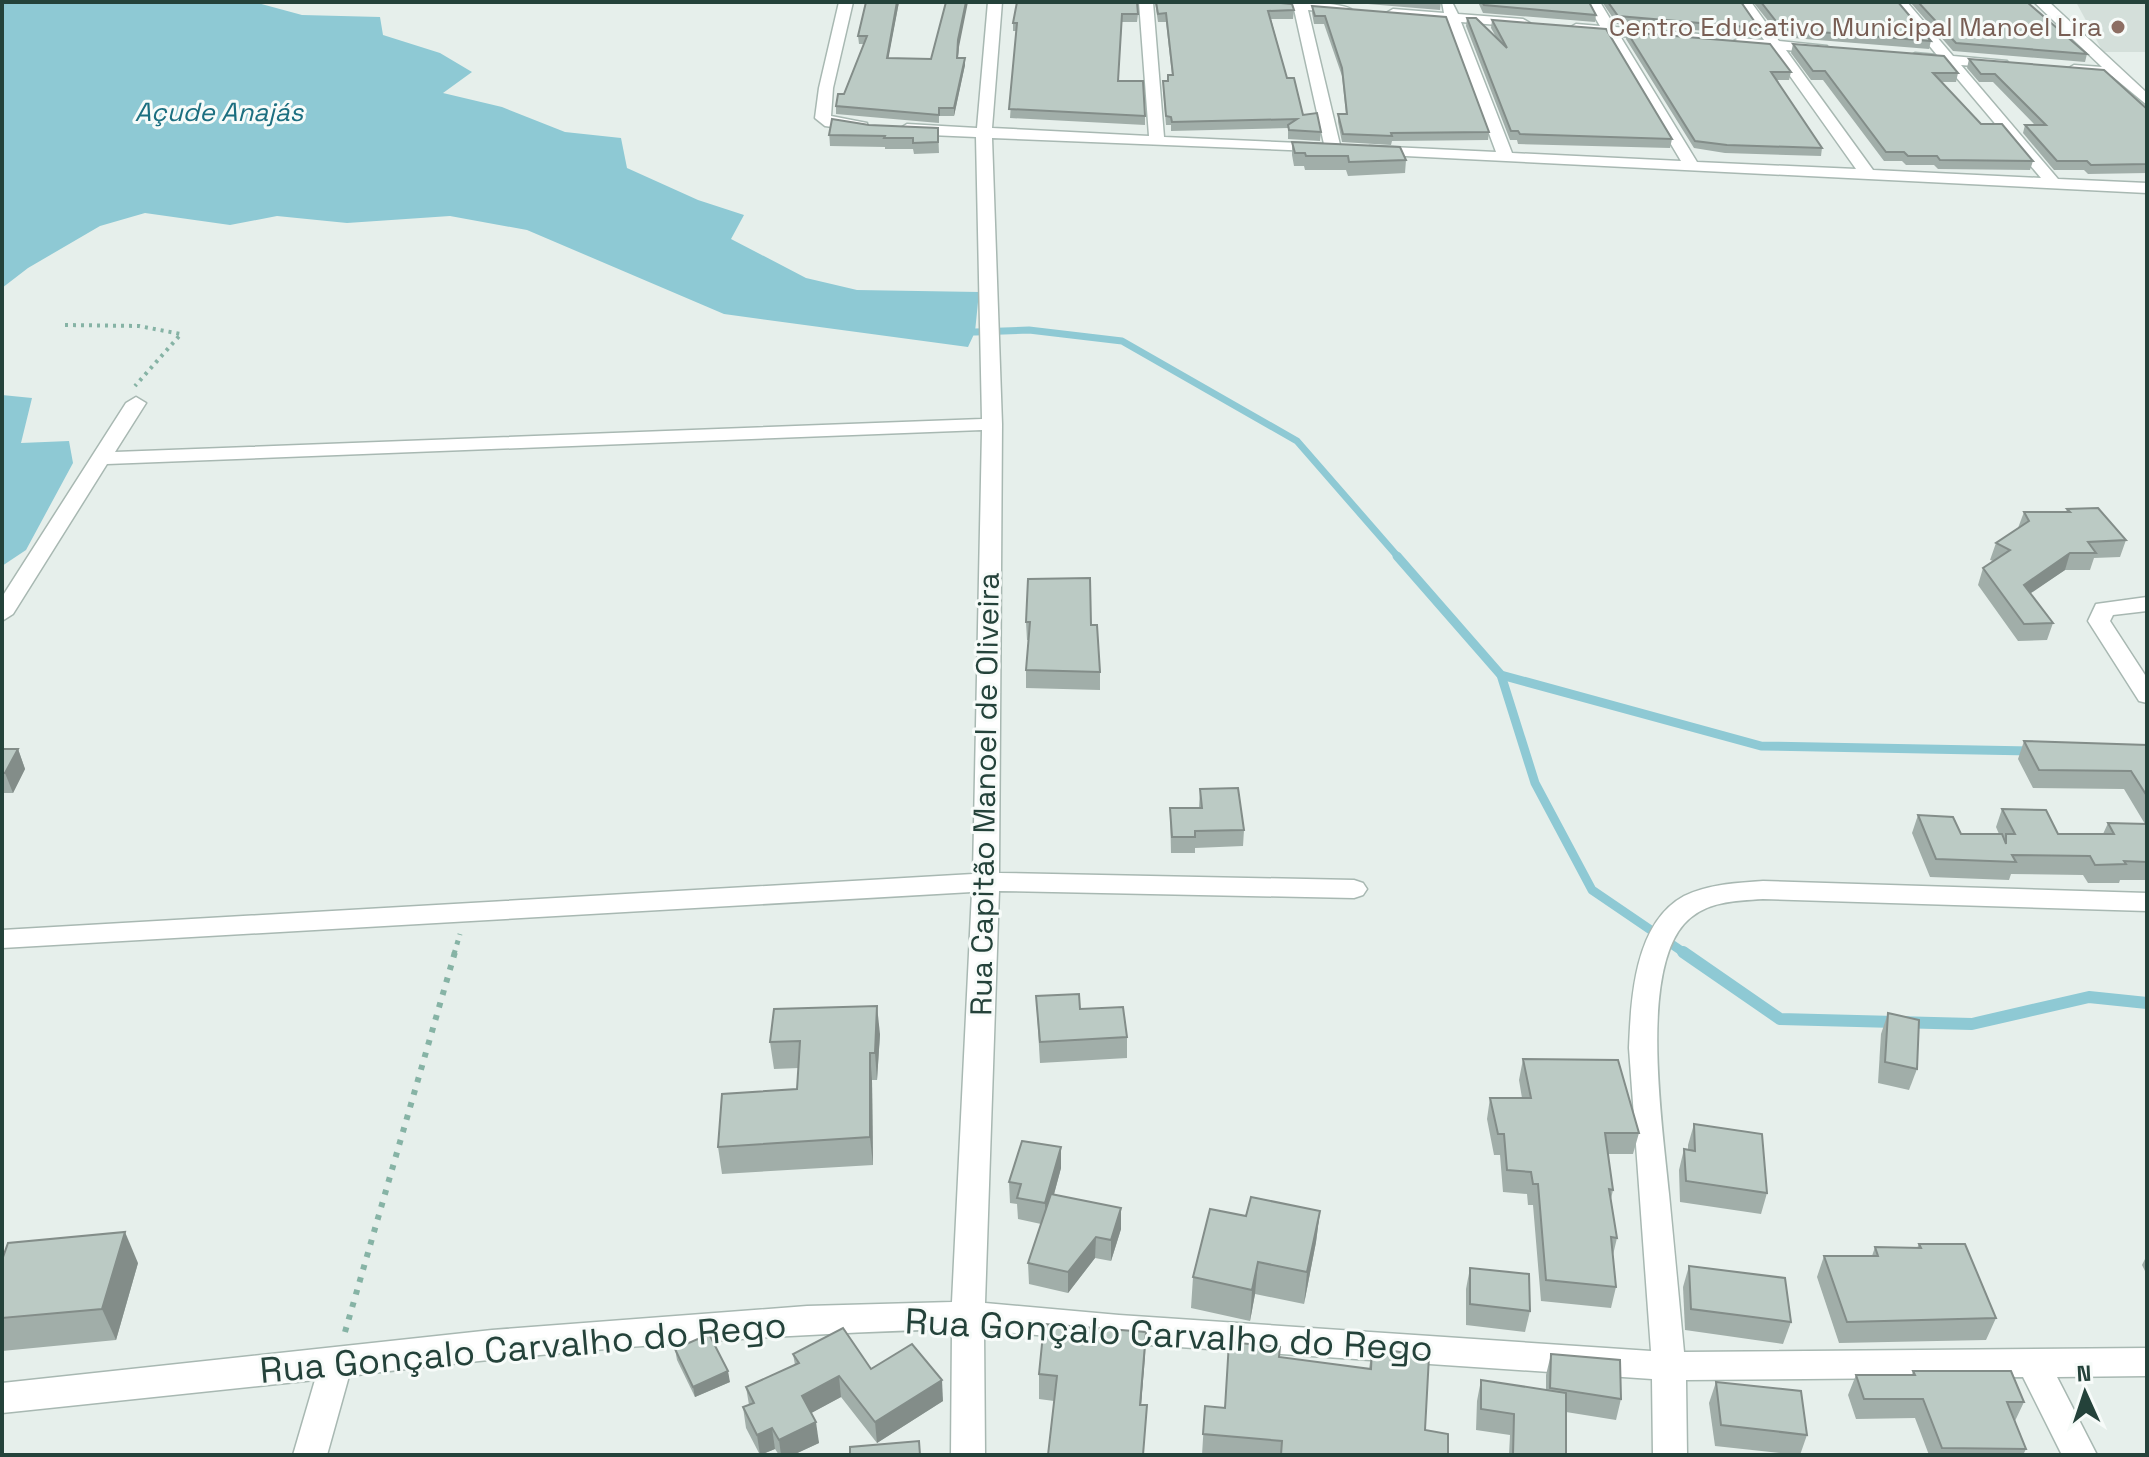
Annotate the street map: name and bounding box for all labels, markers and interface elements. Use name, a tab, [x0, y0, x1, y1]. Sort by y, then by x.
place label: Centro Educativo Municipal Manoel Lira	[1609, 10, 2102, 44]
marker: Centro Educativo Municipal Manoel Lira	[2109, 18, 2127, 36]
water label: Açude Anajás	[135, 95, 305, 129]
street label: Rua Capitão Manoel de Oliveira	[961, 572, 1008, 1016]
street label: Rua Gonçalo Carvalho do Rego	[904, 1298, 1434, 1372]
street label: Rua Gonçalo Carvalho do Rego	[258, 1302, 788, 1394]
north arrow	[2045, 1353, 2125, 1433]
text: N	[2076, 1359, 2092, 1387]

